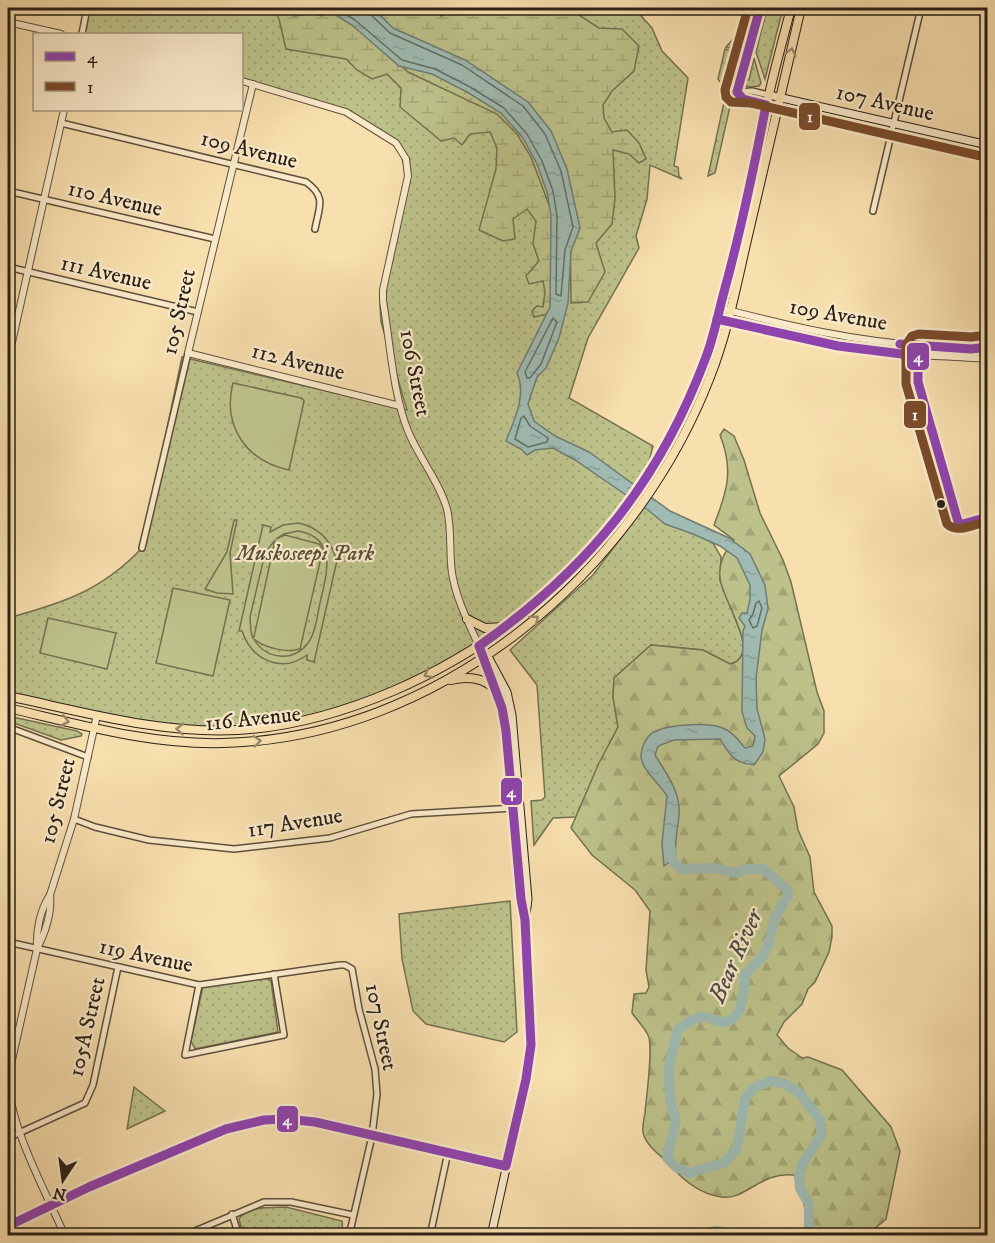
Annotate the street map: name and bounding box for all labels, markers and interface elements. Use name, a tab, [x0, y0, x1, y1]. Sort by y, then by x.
legend	[33, 33, 243, 111]
text: 4	[87, 47, 98, 69]
one-way arrow	[783, 48, 796, 58]
text: 1	[87, 77, 94, 99]
street label: 107 Avenue	[833, 79, 937, 127]
line badge: 1	[798, 102, 821, 131]
text: 1	[807, 107, 813, 127]
street label: 109 Avenue	[198, 125, 300, 175]
street label: 110 Avenue	[65, 175, 165, 223]
street label: 111 Avenue	[58, 249, 154, 297]
street label: 105 Street	[156, 266, 202, 358]
street label: 109 Avenue	[787, 293, 889, 337]
street label: 106 Street	[393, 327, 437, 419]
street label: 112 Avenue	[249, 337, 347, 387]
line badge: 4	[906, 342, 930, 371]
text: 4	[912, 347, 923, 367]
line badge: 1	[903, 400, 927, 429]
text: 1	[912, 405, 918, 425]
unlabelled marker	[935, 498, 947, 510]
park label: Muskoseepi Park	[234, 540, 375, 567]
one-way arrow	[528, 616, 539, 627]
one-way arrow	[424, 667, 435, 679]
street label: 116 Avenue	[204, 701, 302, 737]
one-way arrow	[59, 714, 69, 727]
one-way arrow	[175, 723, 184, 736]
one-way arrow	[253, 735, 262, 748]
street label: 105 Street	[34, 755, 82, 847]
line badge: 4	[500, 777, 523, 806]
text: 4	[505, 782, 516, 802]
street label: 117 Avenue	[246, 802, 344, 844]
water label: Bear River	[702, 902, 771, 1008]
street label: 119 Avenue	[97, 933, 195, 979]
street label: 105A Street	[62, 974, 112, 1080]
street label: 107 Street	[359, 981, 403, 1073]
line badge: 4	[276, 1105, 299, 1133]
text: 4	[281, 1110, 292, 1130]
north arrow	[33, 1150, 93, 1210]
text: N	[51, 1182, 69, 1205]

